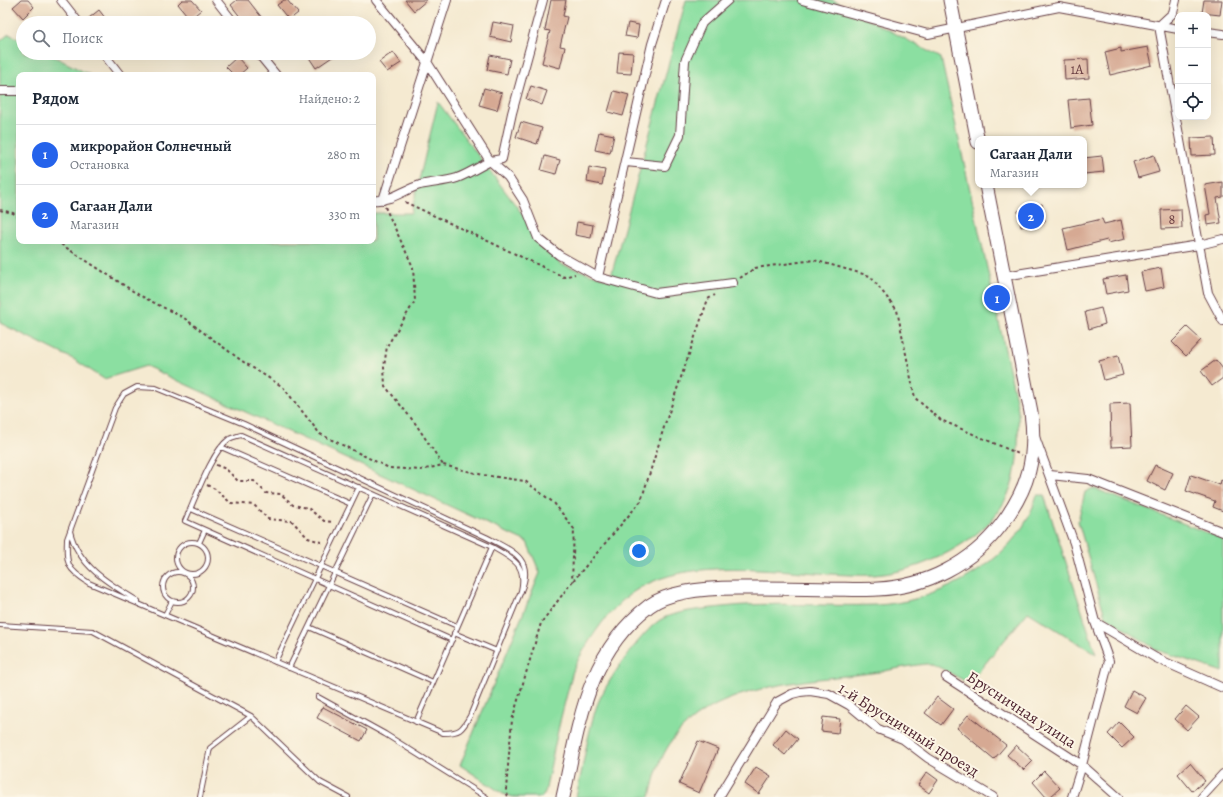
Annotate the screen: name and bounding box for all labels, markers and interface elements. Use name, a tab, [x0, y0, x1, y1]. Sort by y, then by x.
map controls	[1175, 12, 1211, 120]
button: +	[1175, 12, 1211, 48]
search box	[16, 16, 376, 60]
icon: search	[30, 27, 52, 49]
text: Поиск	[62, 28, 103, 48]
button: −	[1175, 48, 1211, 84]
house number: 1А	[1071, 60, 1084, 79]
button: locate	[1175, 84, 1211, 120]
text: Рядом	[32, 87, 79, 110]
text: Найдено: 2	[299, 90, 360, 107]
text: микрорайон Солнечный	[70, 136, 232, 156]
popup	[975, 136, 1087, 188]
text: Сагаан Дали	[990, 144, 1072, 164]
text: 1	[43, 146, 47, 163]
text: 280 m	[327, 146, 360, 163]
text: Остановка	[70, 156, 129, 173]
text: Магазин	[990, 164, 1039, 181]
text: Сагаан Дали	[70, 196, 153, 216]
pin: 2	[1018, 201, 1044, 231]
text: 2	[42, 206, 48, 223]
text: 330 m	[329, 206, 360, 223]
house number: 8	[1169, 210, 1176, 229]
text: Магазин	[70, 216, 119, 233]
pin: 1	[984, 283, 1010, 313]
your location	[629, 541, 649, 561]
street label: Брусничная улица	[962, 666, 1081, 754]
street label: 1-й Брусничный проезд	[834, 678, 983, 782]

